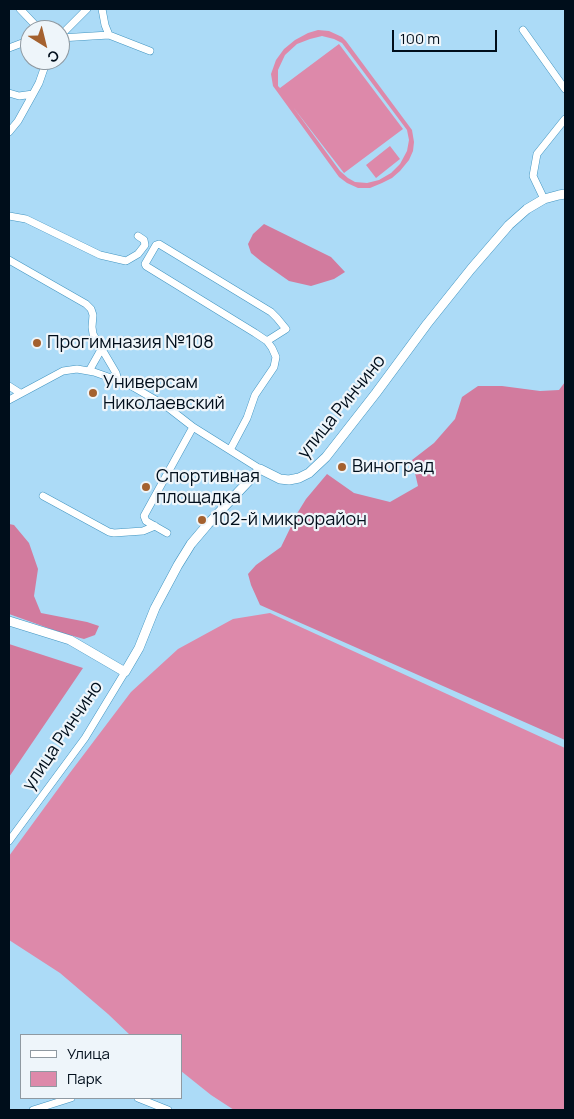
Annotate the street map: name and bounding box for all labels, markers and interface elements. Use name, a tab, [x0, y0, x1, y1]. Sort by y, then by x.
north arrow	[20, 20, 70, 70]
scale bar	[394, 20, 499, 52]
text: 100 m	[400, 28, 440, 49]
text: С	[44, 46, 63, 67]
place label: Прогимназия №108	[47, 332, 214, 354]
marker: Прогимназия №108	[31, 337, 43, 349]
street label: улица Ринчино	[293, 351, 391, 463]
place label: Универсам Николаевский	[103, 372, 225, 414]
marker: Универсам Николаевский	[87, 387, 99, 399]
place label: Виноград	[352, 456, 434, 478]
marker: Виноград	[336, 461, 348, 473]
place label: Спортивная площадка	[156, 466, 260, 508]
marker: Спортивная площадка	[140, 481, 152, 493]
place label: 102-й микрорайон	[212, 509, 367, 531]
marker: 102-й микрорайон	[196, 514, 208, 526]
street label: улица Ринчино	[18, 677, 108, 795]
legend	[20, 1034, 182, 1099]
text: Улица	[67, 1043, 110, 1064]
text: Парк	[67, 1068, 102, 1089]

